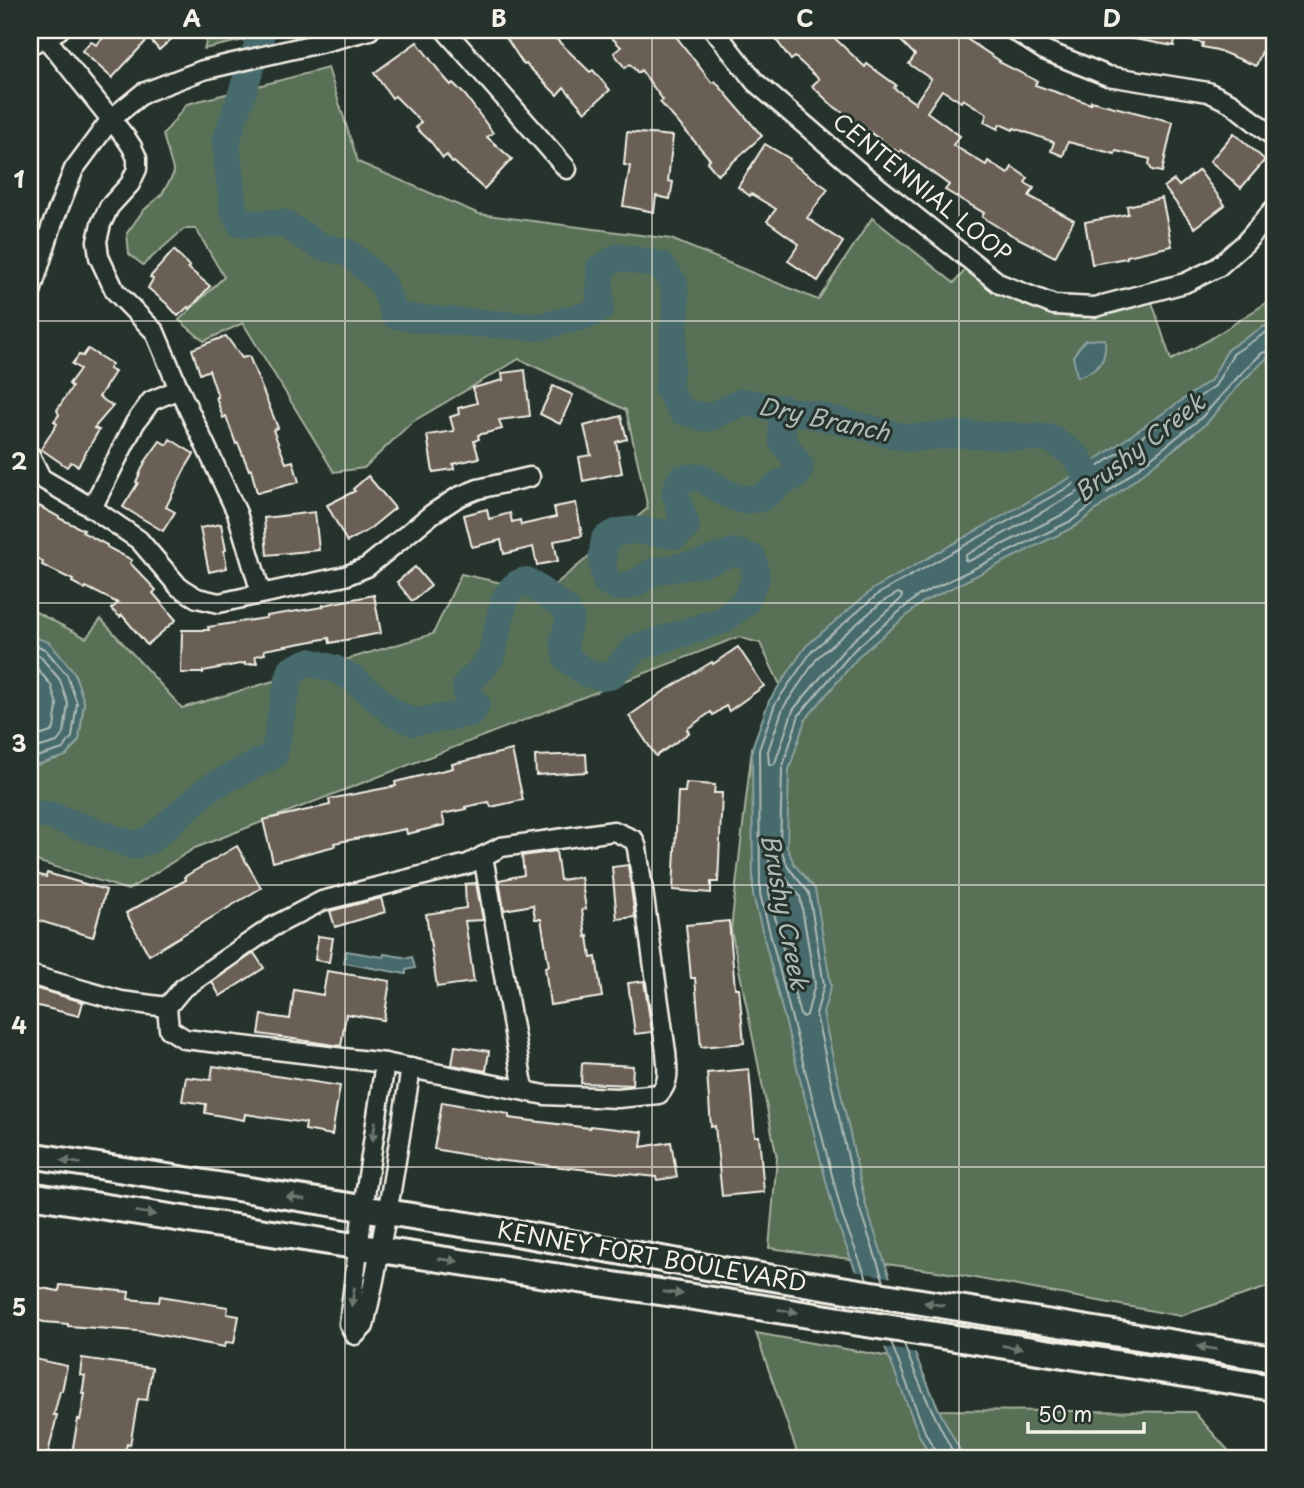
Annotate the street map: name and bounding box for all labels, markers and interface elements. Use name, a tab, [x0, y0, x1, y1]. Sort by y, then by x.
text: A	[183, 0, 201, 35]
text: B	[491, 0, 507, 35]
text: C	[796, 0, 814, 35]
text: D	[1103, 0, 1121, 35]
street label: CENTENNIAL LOOP	[826, 103, 1020, 270]
text: 1	[14, 161, 25, 196]
water label: Brushy Creek	[1066, 383, 1213, 509]
water label: Dry Branch	[756, 387, 894, 450]
text: 2	[11, 443, 27, 478]
text: 3	[11, 725, 27, 760]
water label: Brushy Creek	[753, 831, 819, 994]
text: 4	[11, 1007, 27, 1042]
one-way arrow	[369, 1120, 380, 1142]
one-way arrow	[60, 1156, 82, 1167]
one-way arrow	[285, 1192, 307, 1203]
one-way arrow	[135, 1207, 157, 1218]
street label: KENNEY FORT BOULEVARD	[495, 1211, 810, 1300]
one-way arrow	[437, 1255, 459, 1266]
one-way arrow	[347, 1286, 358, 1308]
one-way arrow	[662, 1288, 684, 1299]
text: 5	[12, 1289, 26, 1324]
one-way arrow	[923, 1298, 945, 1309]
one-way arrow	[777, 1306, 799, 1317]
one-way arrow	[1001, 1342, 1023, 1353]
one-way arrow	[1196, 1342, 1218, 1353]
scale bar	[1028, 1390, 1143, 1434]
text: 50 m	[1038, 1397, 1092, 1429]

